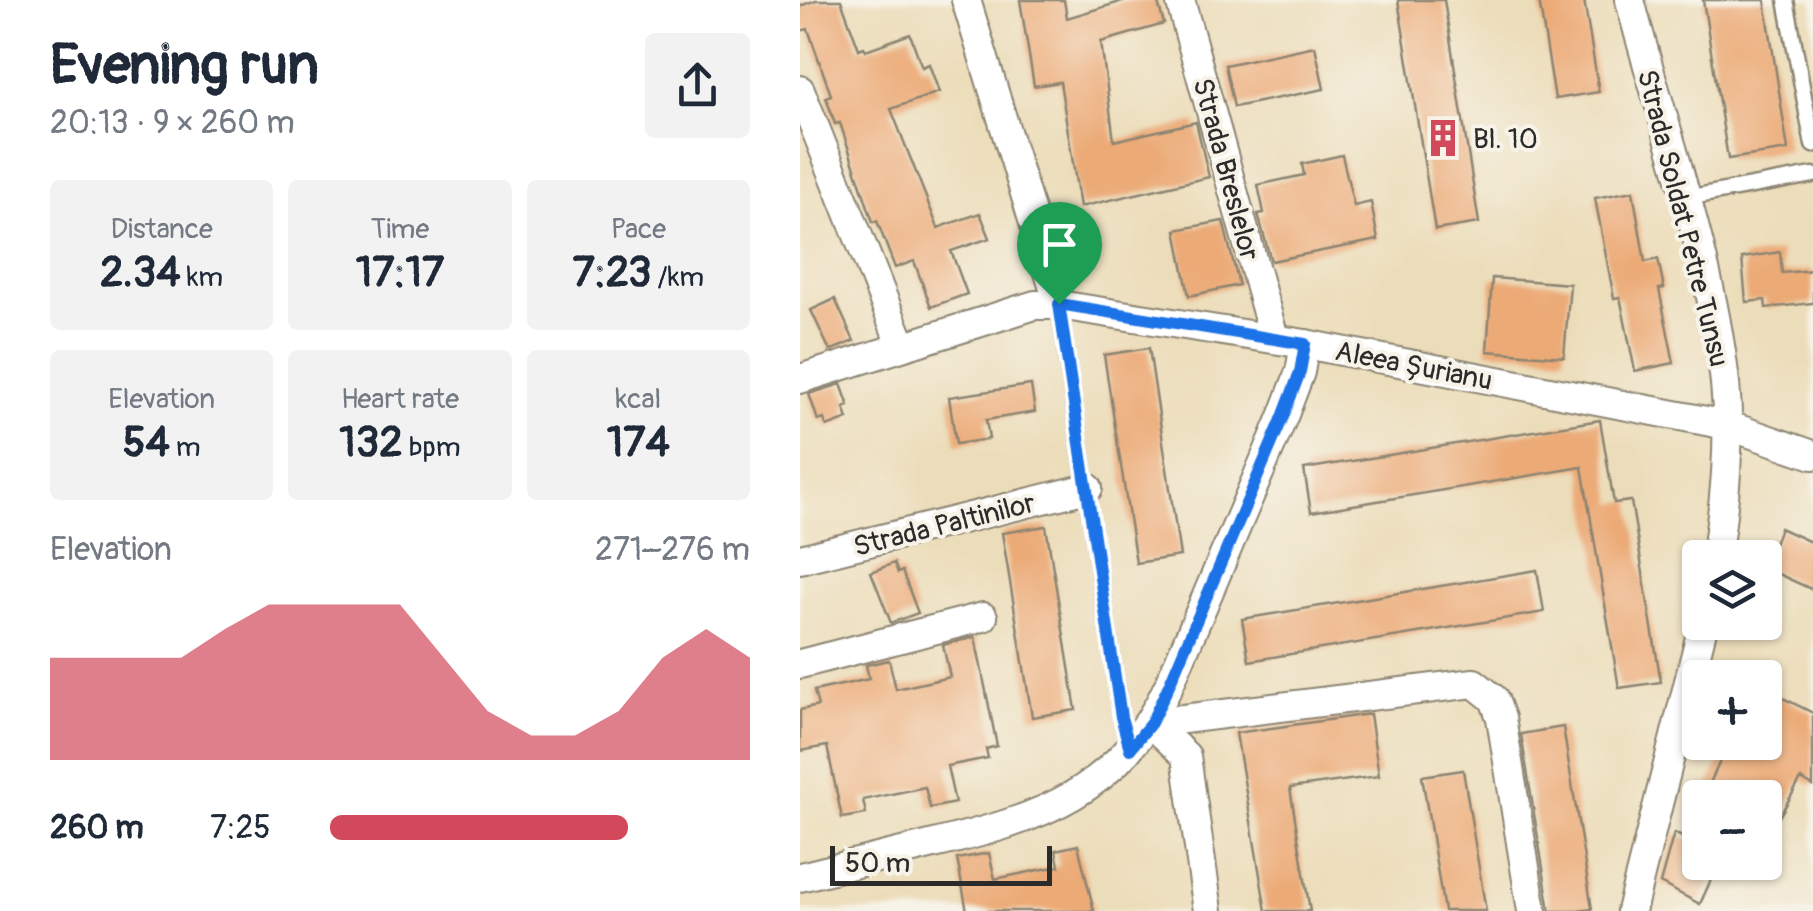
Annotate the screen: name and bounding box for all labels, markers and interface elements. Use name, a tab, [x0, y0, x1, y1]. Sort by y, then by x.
text: Evening run	[50, 31, 319, 100]
button: share	[645, 33, 750, 138]
street label: Strada Soldat Petre Tunsu	[1629, 66, 1736, 370]
street label: Strada Breslelor	[1184, 74, 1267, 264]
text: 20:13 · 9 × 260 m	[50, 103, 295, 143]
building icon: Bl. 10	[1422, 117, 1464, 159]
place label: Bl. 10	[1473, 122, 1538, 157]
pin	[1017, 202, 1102, 305]
text: Distance	[110, 212, 213, 247]
text: Time	[371, 212, 429, 247]
text: Pace	[611, 212, 666, 247]
icon: arrive	[1032, 217, 1087, 272]
text: 2.34	[100, 247, 181, 299]
text: 17:17	[356, 247, 444, 299]
text: 7:23	[572, 247, 652, 299]
text: km	[181, 260, 223, 295]
text: /km	[652, 260, 704, 295]
street label: Aleea Șurianu	[1332, 334, 1495, 399]
text: Elevation	[108, 382, 215, 417]
text: Heart rate	[341, 382, 459, 417]
text: kcal	[616, 382, 661, 417]
text: 54	[123, 417, 170, 469]
text: 132	[339, 417, 403, 469]
text: 174	[607, 417, 670, 469]
text: m	[170, 430, 201, 465]
text: bpm	[403, 430, 461, 465]
street label: Strada Paltinilor	[850, 486, 1039, 565]
text: Elevation	[50, 530, 172, 570]
text: 271–276 m	[595, 530, 750, 570]
map controls	[1682, 540, 1782, 880]
button: layers	[1682, 540, 1782, 640]
button: +	[1682, 660, 1782, 760]
button: −	[1682, 780, 1782, 880]
text: 260 m	[50, 808, 144, 848]
text: 7:25	[210, 808, 271, 848]
scale bar	[830, 841, 1052, 886]
text: 50 m	[845, 846, 910, 881]

